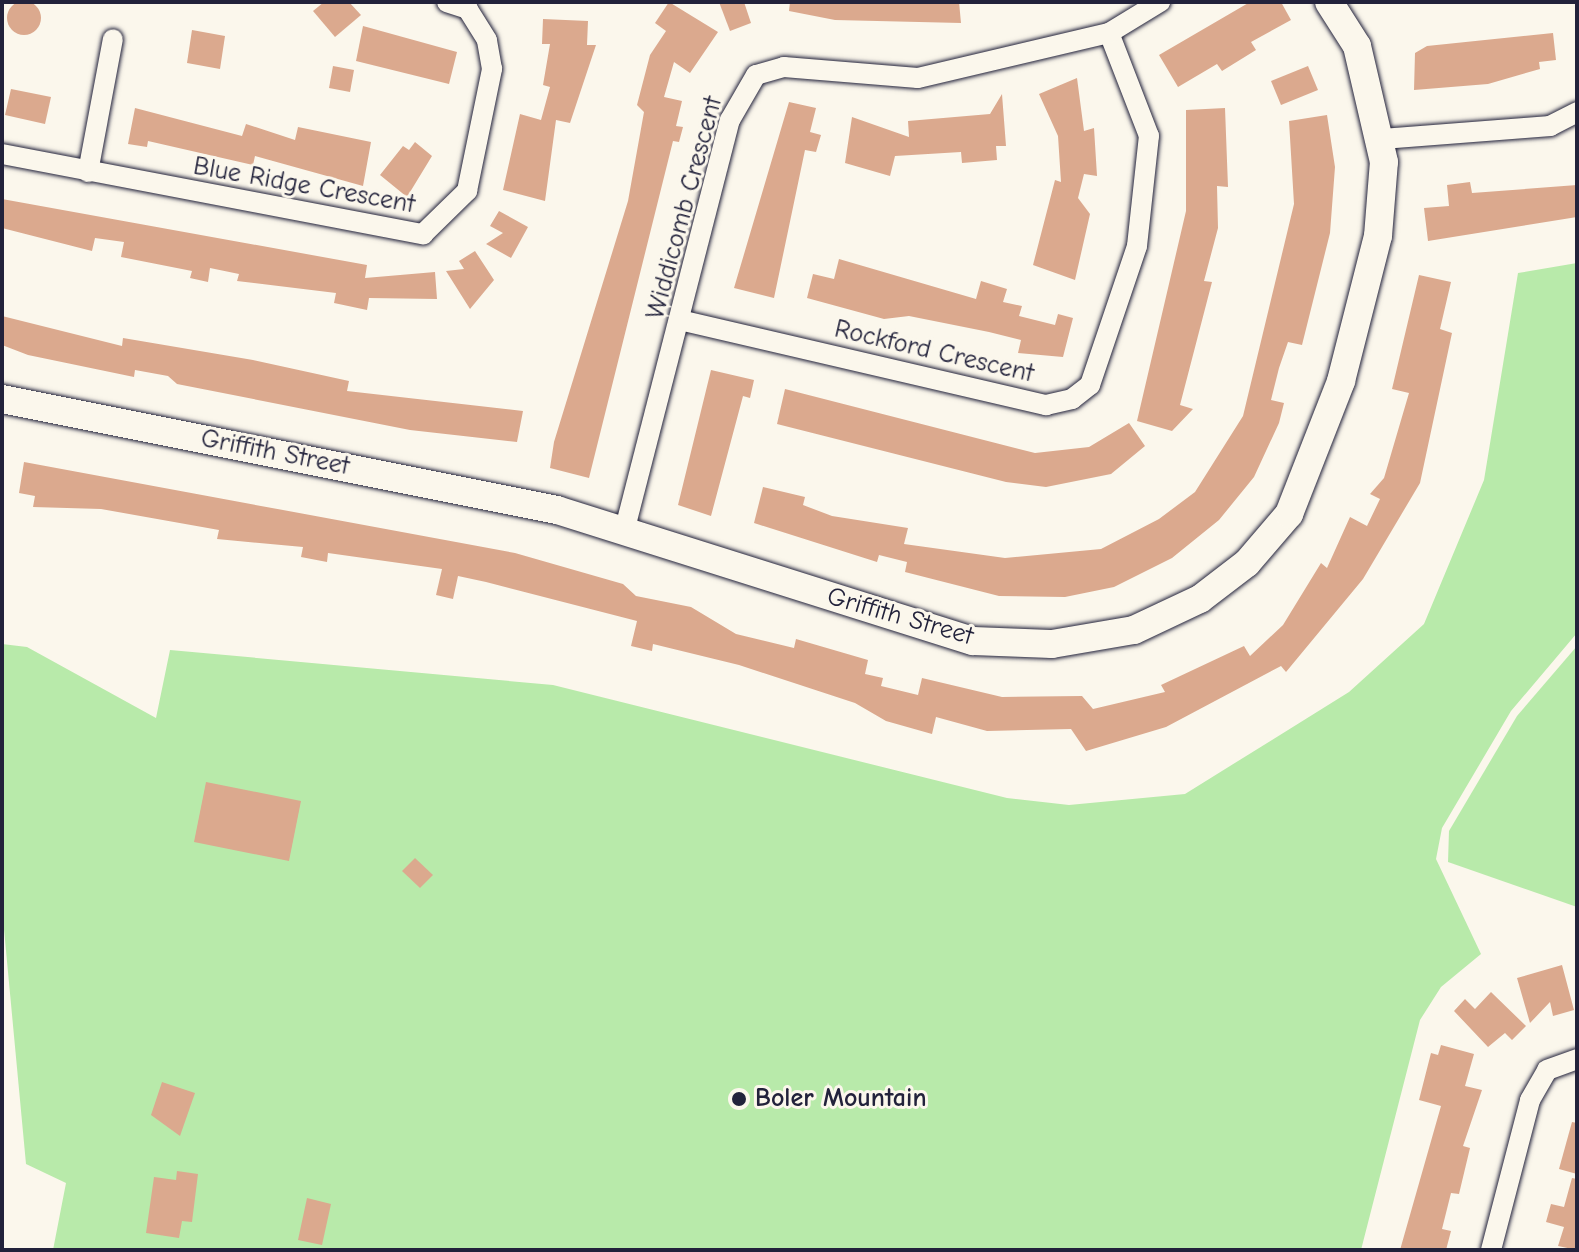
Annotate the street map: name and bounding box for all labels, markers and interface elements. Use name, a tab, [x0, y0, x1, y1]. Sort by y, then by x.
street label: Widdicomb Crescent	[640, 93, 730, 323]
street label: Blue Ridge Crescent	[191, 151, 417, 221]
street label: Rockford Crescent	[831, 314, 1037, 390]
street label: Griffith Street	[198, 423, 352, 483]
street label: Griffith Street	[823, 581, 977, 653]
place label: Boler Mountain	[755, 1083, 926, 1115]
marker: Boler Mountain	[730, 1090, 748, 1108]

